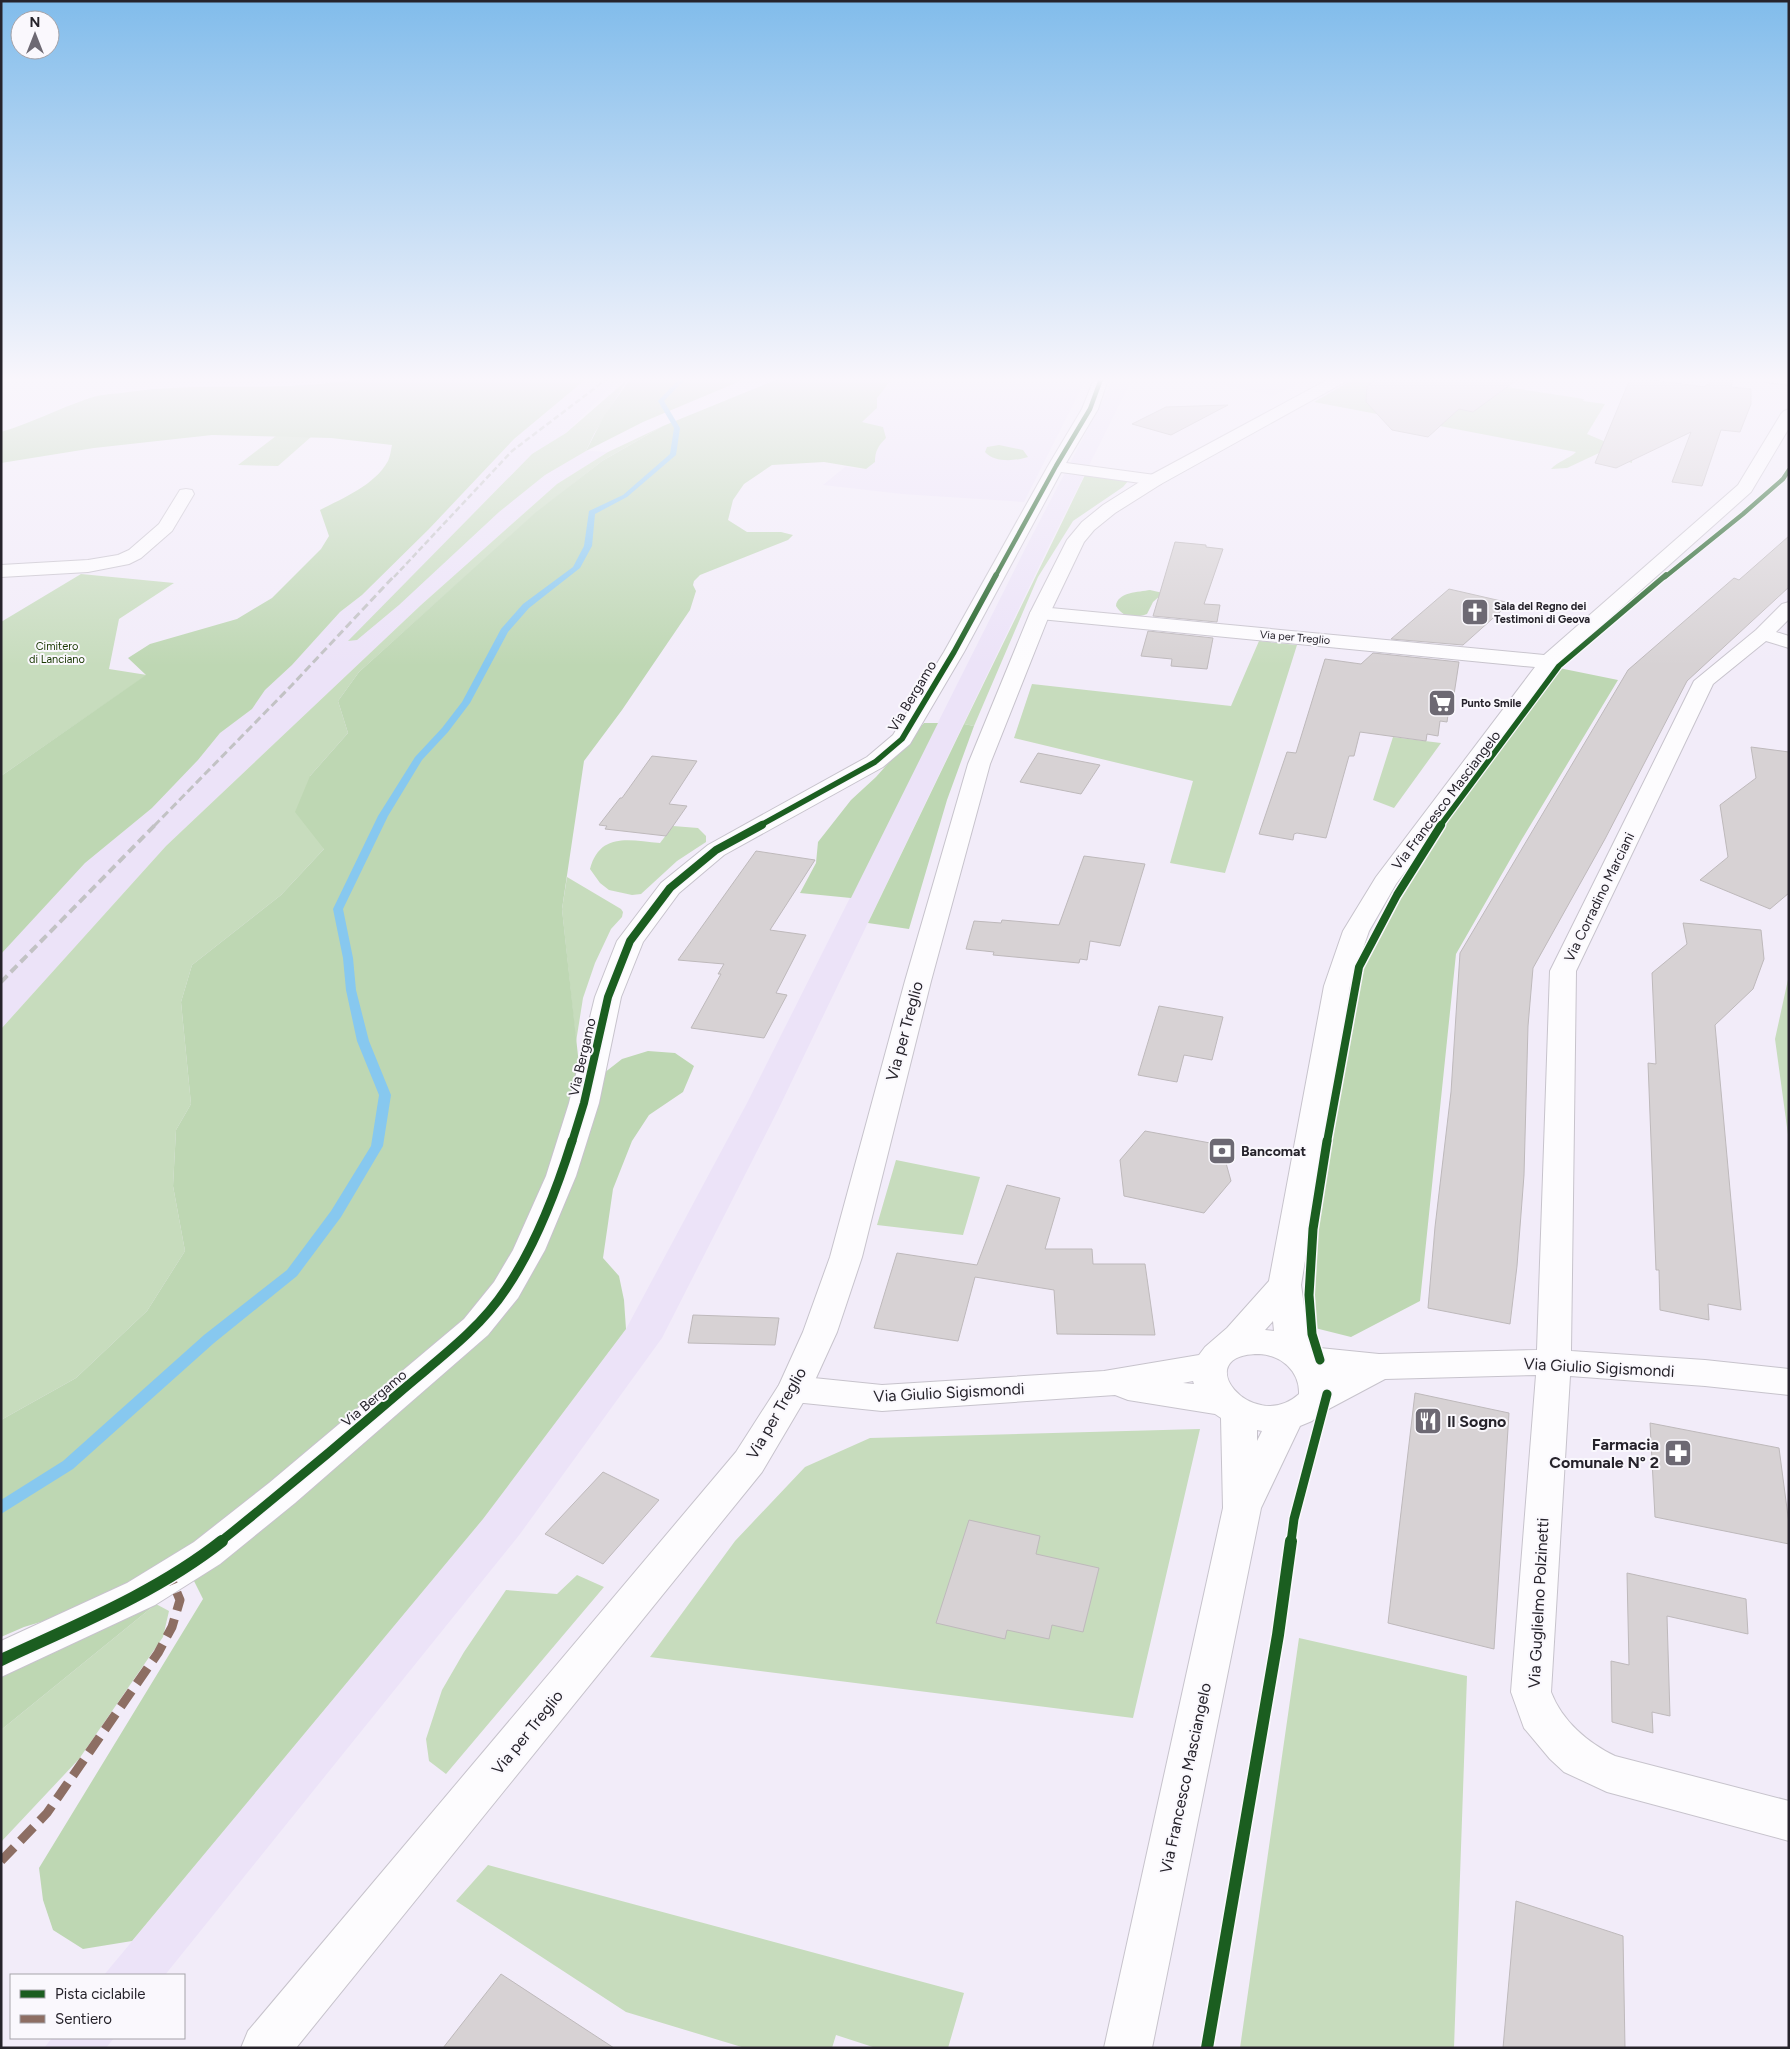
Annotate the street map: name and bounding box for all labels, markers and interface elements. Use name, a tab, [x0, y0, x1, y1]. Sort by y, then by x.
north arrow	[10, 10, 60, 60]
text: N	[30, 14, 40, 31]
church icon: Sala del Regno dei Testimoni di Geova	[1460, 597, 1490, 627]
place label: Sala del Regno dei Testimoni di Geova	[1494, 600, 1590, 626]
street label: Via per Treglio	[1259, 628, 1331, 647]
park label: Cimitero di Lanciano	[29, 640, 85, 666]
street label: Via Bergamo	[885, 658, 940, 735]
supermarket icon: Punto Smile	[1427, 688, 1457, 718]
place label: Punto Smile	[1461, 697, 1521, 710]
street label: Via Francesco Masciangelo	[1388, 727, 1504, 873]
street label: Via Corradino Marciani	[1561, 830, 1638, 965]
street label: Via per Treglio	[882, 979, 927, 1083]
street label: Via Bergamo	[565, 1016, 600, 1098]
bank icon: Bancomat	[1207, 1136, 1237, 1166]
place label: Bancomat	[1241, 1143, 1306, 1160]
street label: Via Giulio Sigismondi	[1523, 1354, 1675, 1381]
street label: Via per Treglio	[743, 1364, 810, 1462]
street label: Via Bergamo	[338, 1366, 410, 1431]
street label: Via Giulio Sigismondi	[873, 1379, 1025, 1406]
restaurant icon: Il Sogno	[1413, 1406, 1443, 1436]
place label: Il Sogno	[1447, 1412, 1506, 1431]
place label: Farmacia Comunale N° 2	[1549, 1435, 1659, 1472]
pharmacy icon: Farmacia Comunale N° 2	[1663, 1438, 1693, 1468]
street label: Via Guglielmo Polzinetti	[1525, 1517, 1552, 1689]
street label: Via Francesco Masciangelo	[1156, 1681, 1215, 1875]
street label: Via per Treglio	[488, 1686, 567, 1778]
legend	[10, 1974, 185, 2039]
text: Pista ciclabile	[55, 1985, 146, 2003]
text: Sentiero	[55, 2010, 112, 2028]

